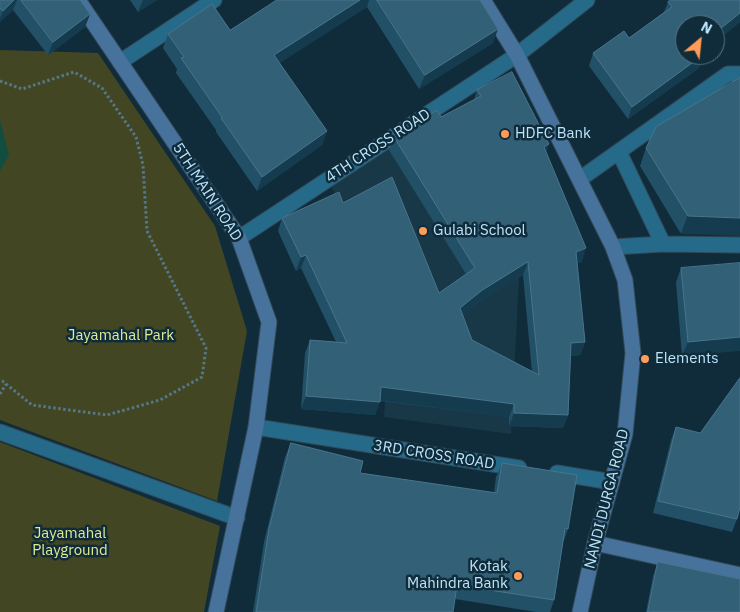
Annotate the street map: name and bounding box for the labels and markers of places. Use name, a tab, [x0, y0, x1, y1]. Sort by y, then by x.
place label: HDFC Bank	[515, 125, 591, 143]
marker: HDFC Bank	[499, 128, 511, 140]
place label: Gulabi School	[433, 222, 526, 240]
marker: Gulabi School	[417, 225, 429, 237]
place label: Elements	[655, 350, 718, 368]
marker: Elements	[639, 353, 651, 365]
place label: Kotak Mahindra Bank	[407, 558, 508, 593]
marker: Kotak Mahindra Bank	[512, 570, 524, 582]

